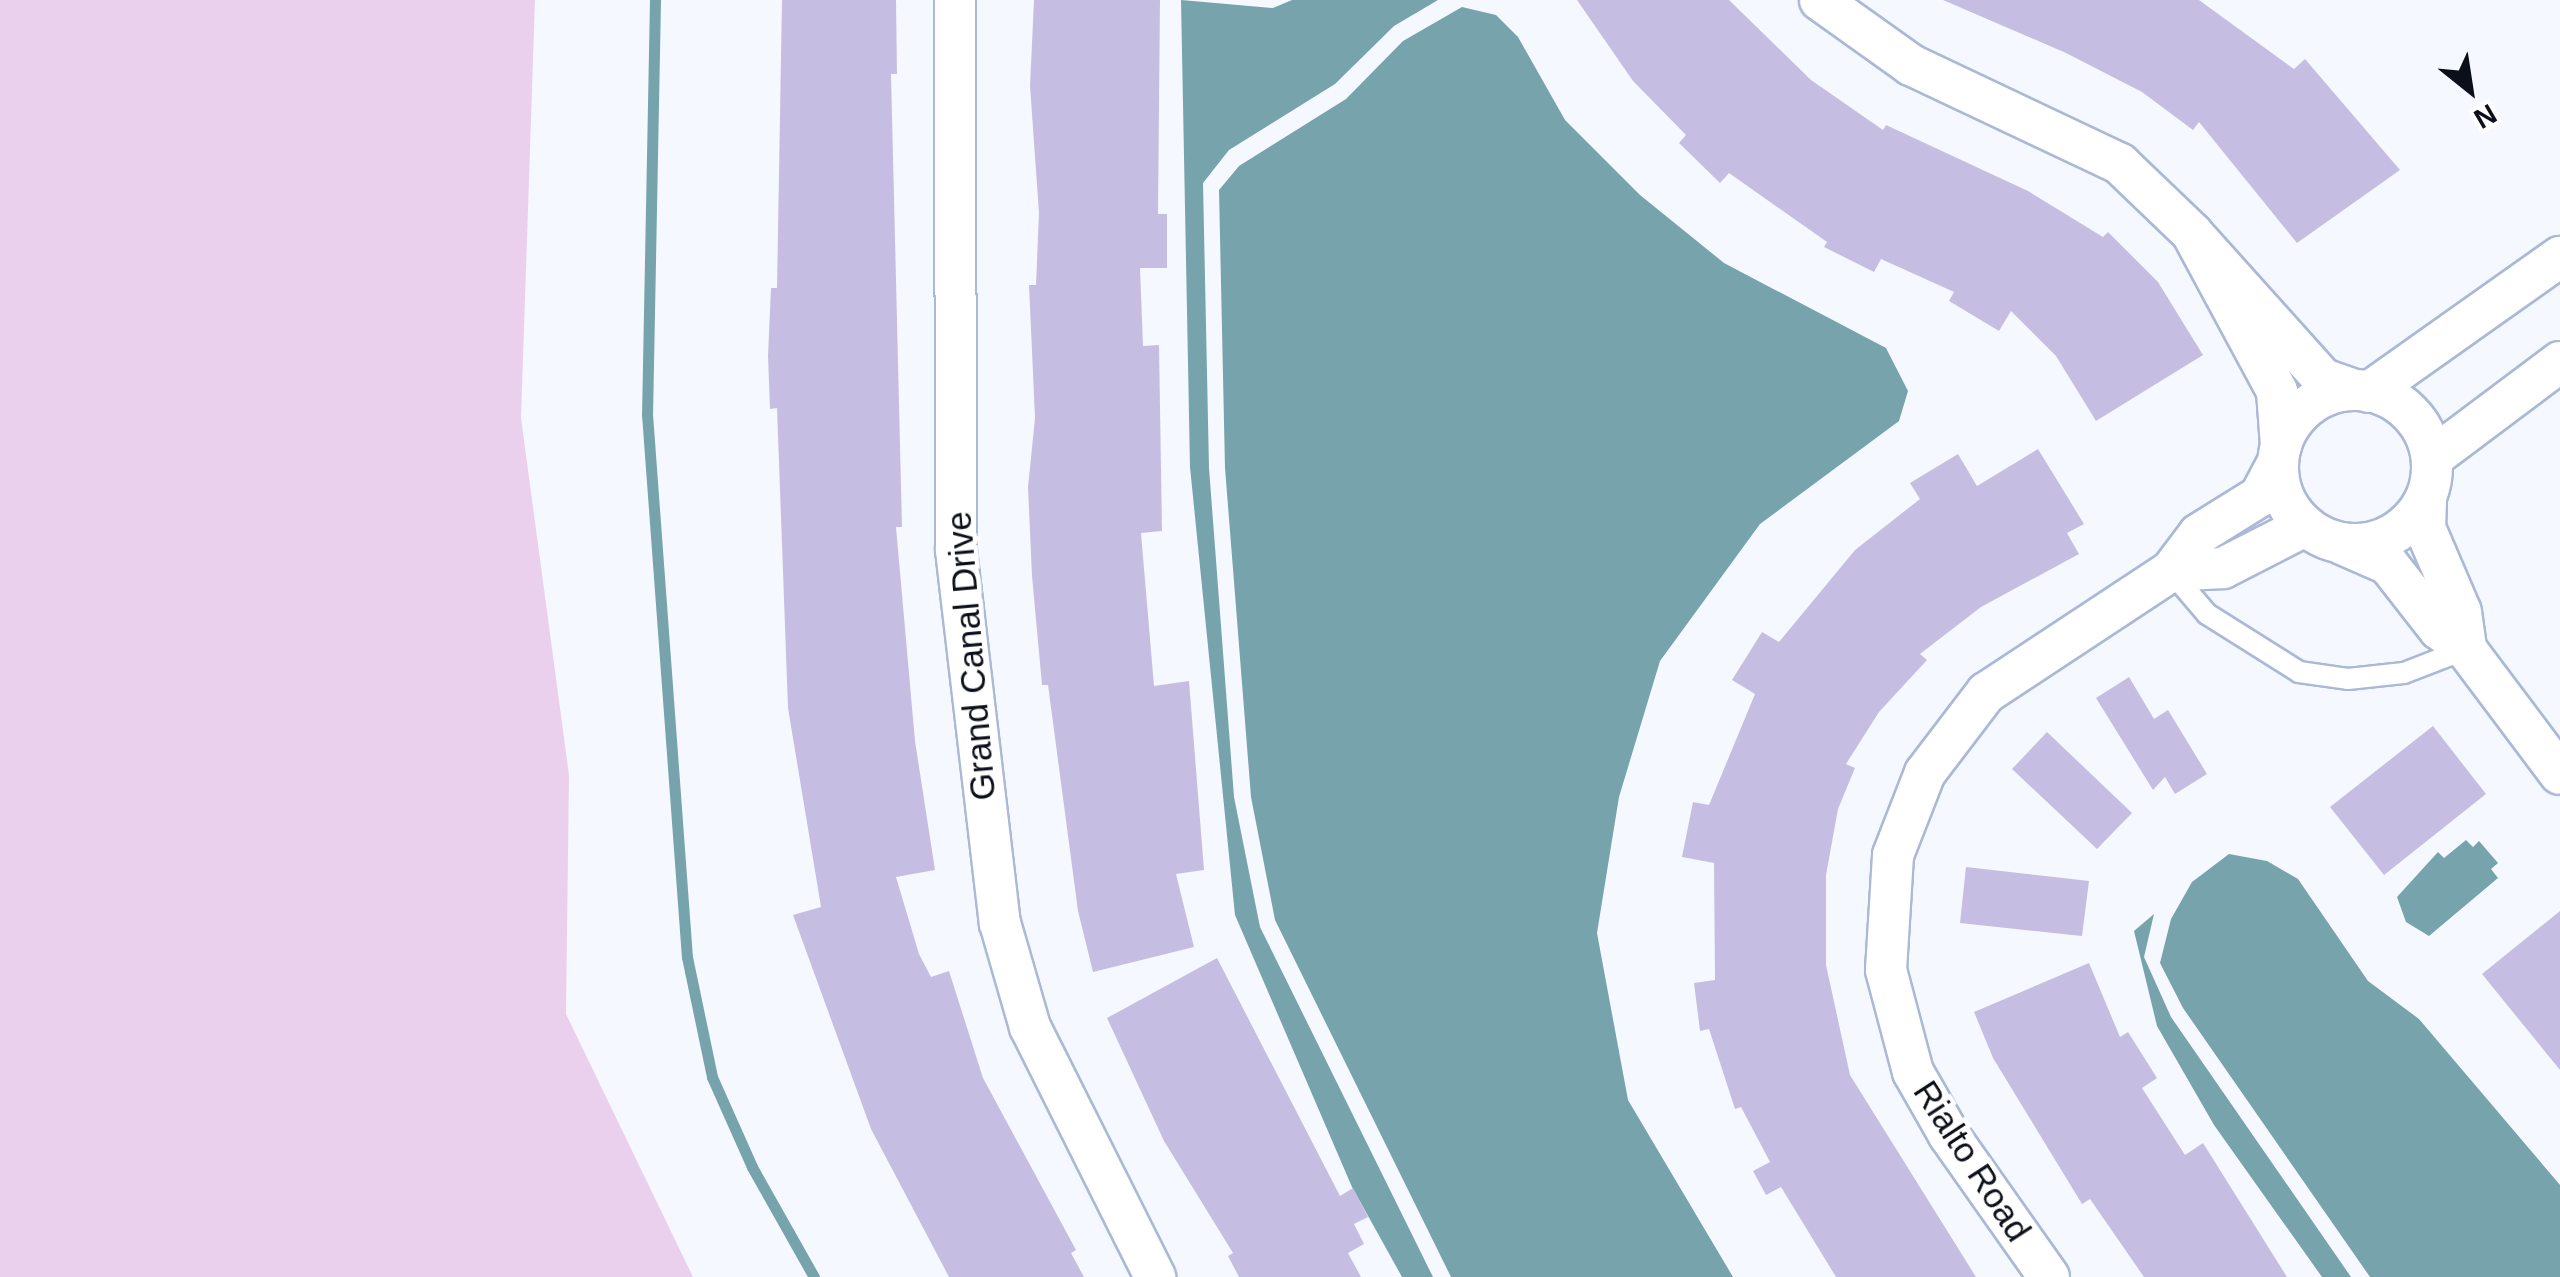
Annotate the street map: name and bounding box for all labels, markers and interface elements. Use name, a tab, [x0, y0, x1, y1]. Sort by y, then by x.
north arrow	[2420, 40, 2520, 140]
text: N	[2469, 98, 2502, 135]
street label: Grand Canal Drive	[937, 510, 1005, 802]
street label: Rialto Road	[1905, 1073, 2039, 1249]

